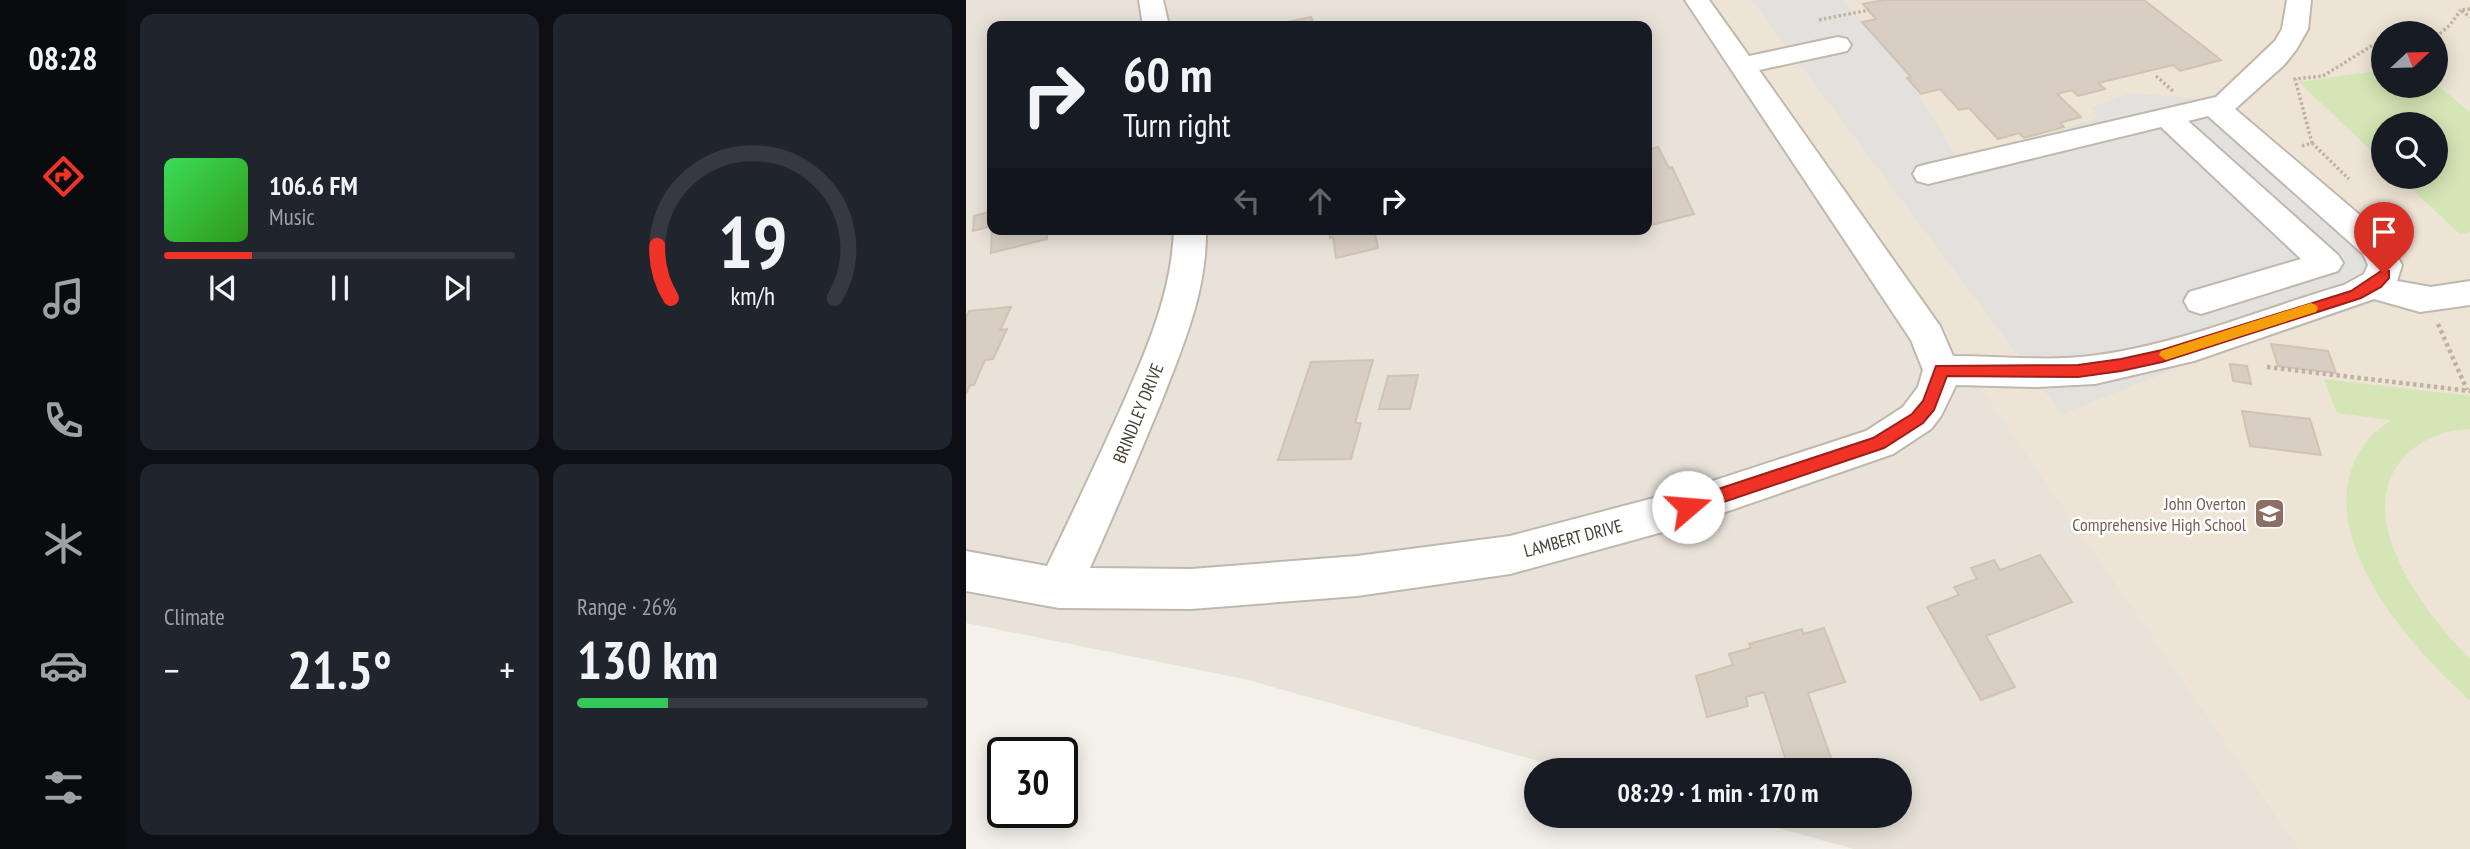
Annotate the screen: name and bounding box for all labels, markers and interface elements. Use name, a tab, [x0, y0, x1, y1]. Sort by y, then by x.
north arrow	[2371, 21, 2448, 98]
map controls	[2371, 21, 2448, 189]
text: 08:28	[28, 37, 98, 79]
text: 60 m	[1123, 42, 1212, 106]
icon: right	[1008, 49, 1099, 140]
text: Turn right	[1123, 104, 1231, 146]
button: search	[2371, 112, 2448, 189]
icon: directions	[39, 152, 88, 201]
text: 106.6 FM	[269, 169, 358, 202]
icon: left	[1228, 182, 1266, 220]
icon: ahead	[1301, 182, 1339, 220]
icon: right	[1374, 182, 1412, 220]
text: 19	[718, 195, 787, 289]
text: Music	[269, 202, 315, 231]
pin	[2354, 202, 2414, 274]
icon: arrive	[2365, 213, 2403, 251]
icon: previous	[204, 269, 242, 307]
icon: pause	[321, 269, 359, 307]
icon: next	[438, 269, 476, 307]
icon: music	[39, 274, 88, 323]
text: km/h	[730, 280, 775, 312]
street label: BRINDLEY DRIVE	[1108, 360, 1168, 466]
icon: phone	[39, 396, 88, 445]
position arrow	[1651, 470, 1725, 544]
place label: John Overton Comprehensive High School	[2072, 492, 2247, 536]
school or university icon: John Overton Comprehensive High School	[2252, 496, 2286, 530]
street label: LAMBERT DRIVE	[1521, 514, 1625, 562]
icon: climate	[39, 519, 88, 568]
text: Range · 26%	[577, 592, 677, 621]
text: Climate	[164, 602, 225, 631]
text: 130 km	[577, 626, 718, 693]
text: 21.5°	[287, 636, 392, 703]
icon: car	[39, 641, 88, 690]
text: −	[164, 645, 180, 694]
text: +	[499, 645, 515, 694]
speed limit sign: 30	[987, 737, 1078, 828]
icon: filters	[39, 763, 88, 812]
text: 08:29 · 1 min · 170 m	[1618, 776, 1818, 809]

